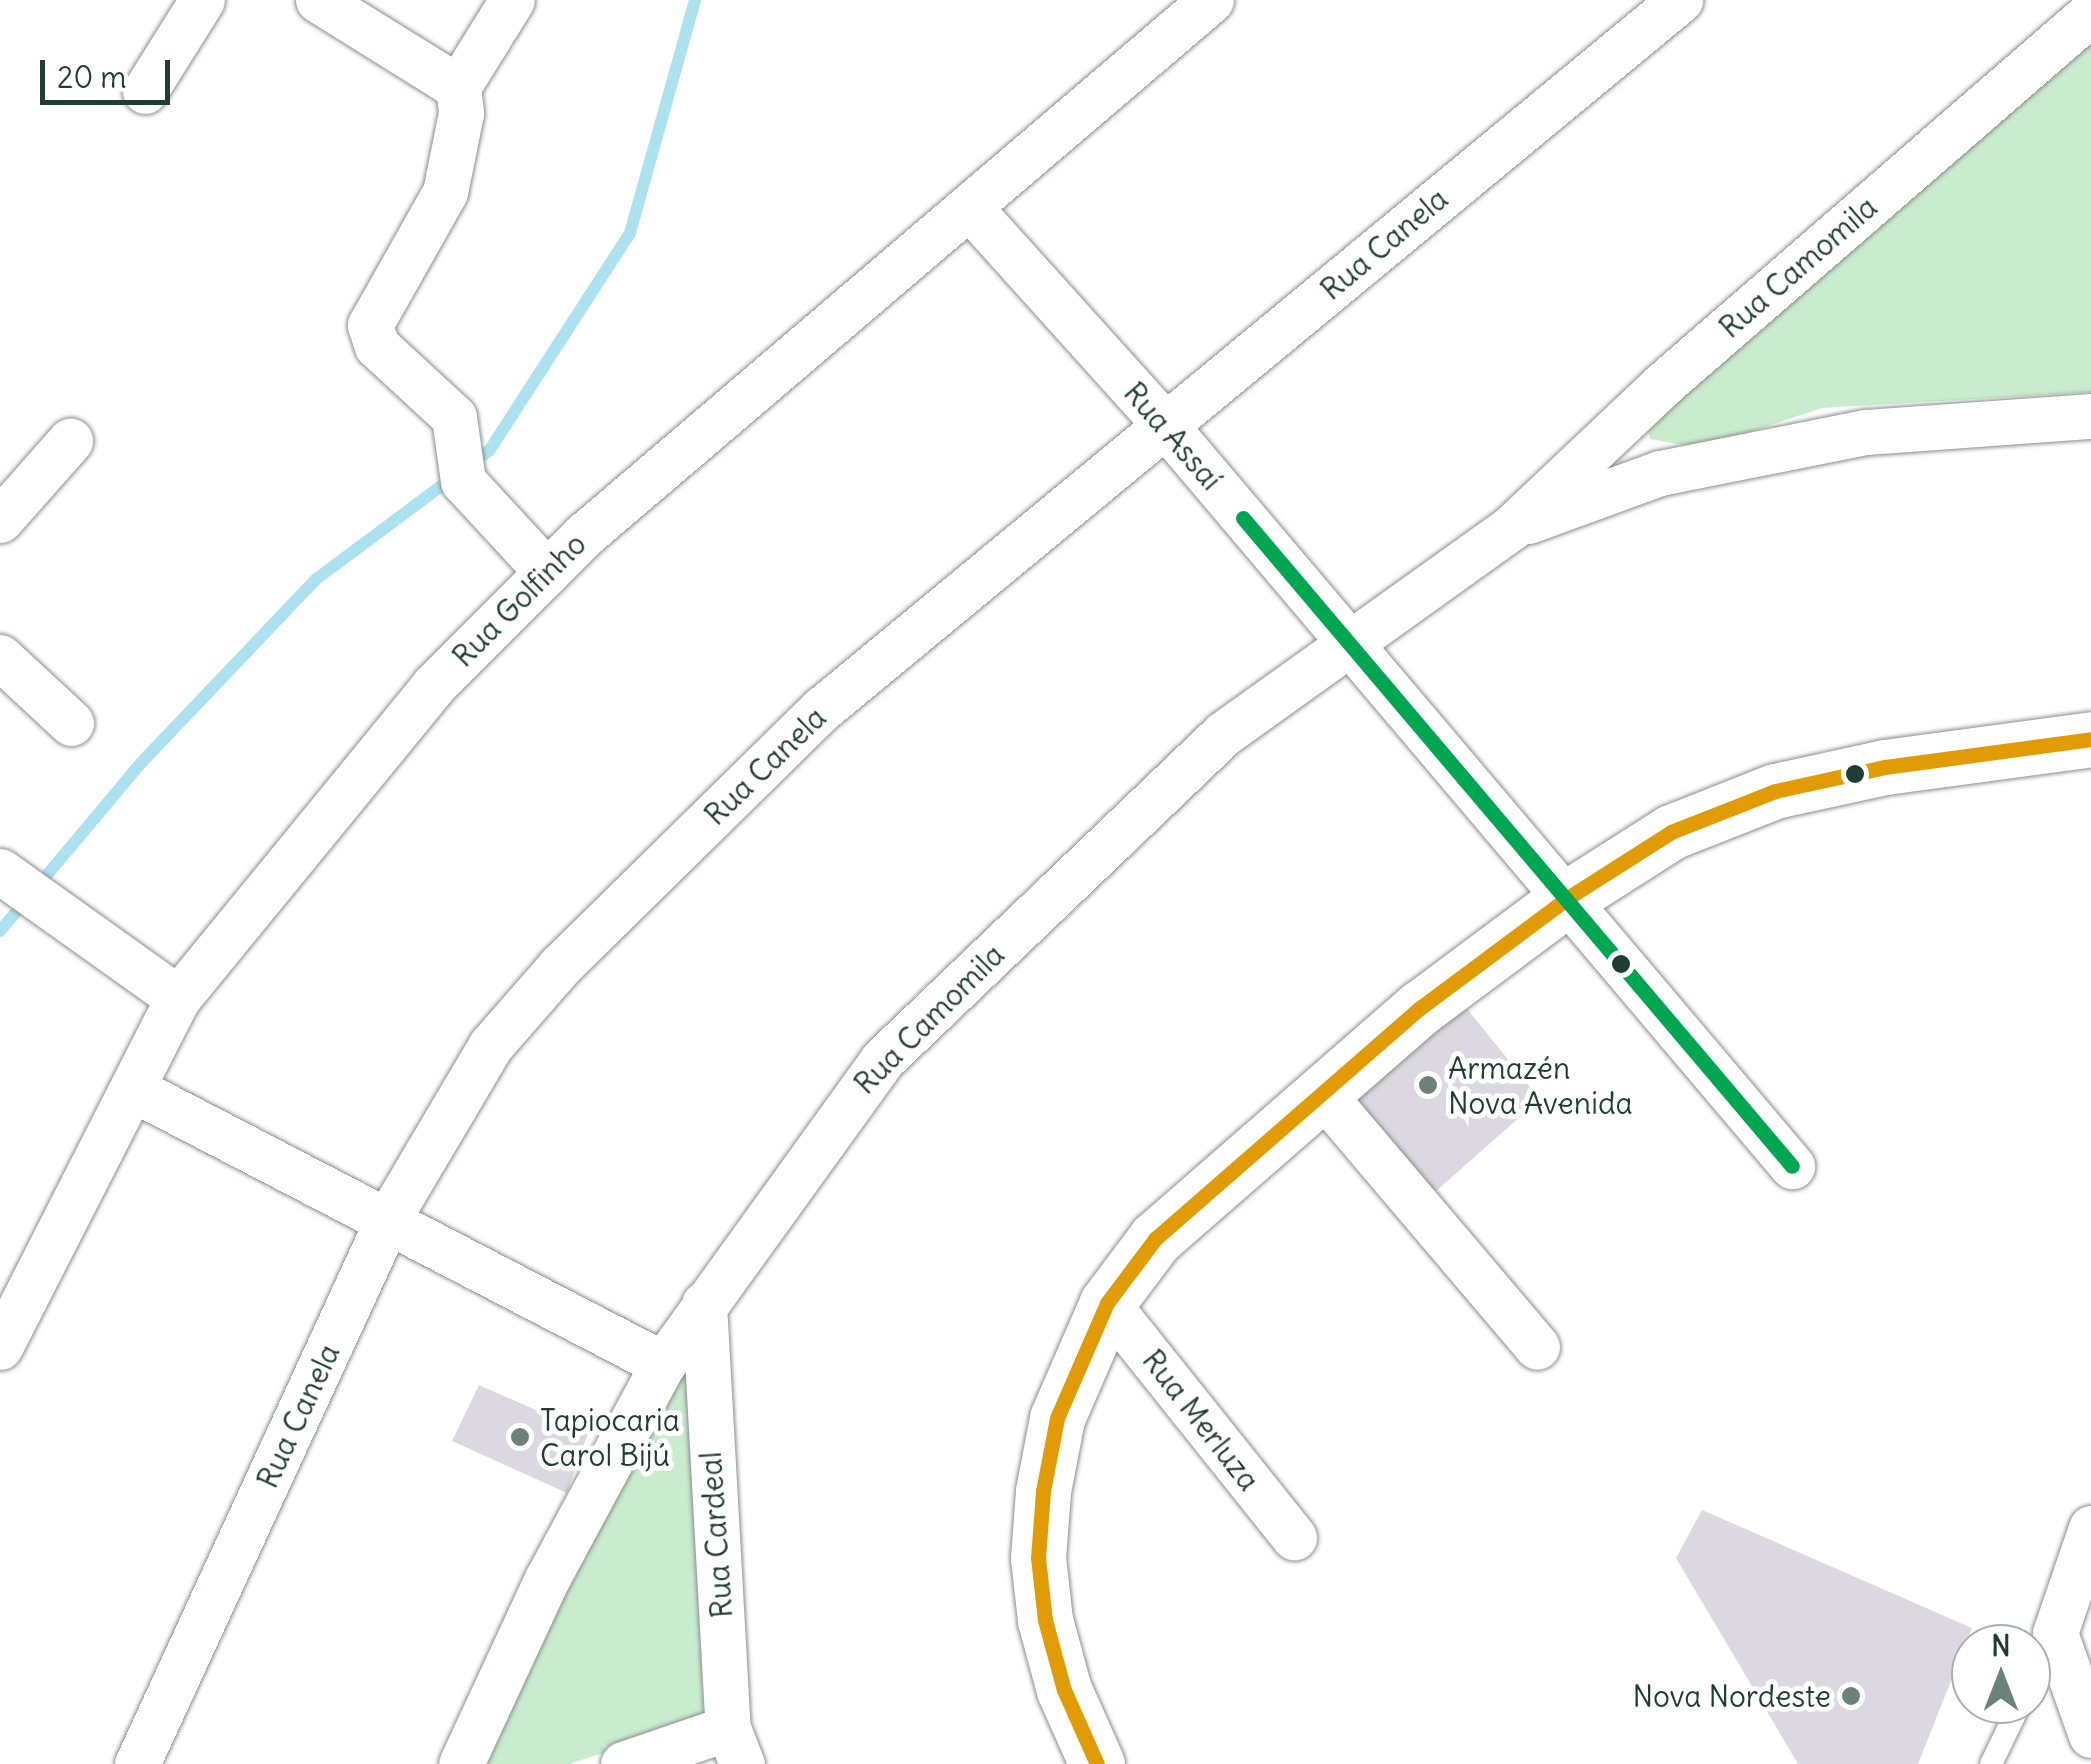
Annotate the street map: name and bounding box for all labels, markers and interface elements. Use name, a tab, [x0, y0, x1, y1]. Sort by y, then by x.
scale bar	[45, 40, 175, 102]
text: 20 m	[57, 58, 127, 96]
street label: Rua Canela	[1313, 181, 1455, 307]
street label: Rua Camomila	[1712, 189, 1884, 345]
street label: Rua Assaí	[1116, 375, 1230, 497]
street label: Rua Golfinho	[445, 526, 593, 674]
street label: Rua Canela	[697, 699, 833, 833]
unlabelled marker	[1845, 764, 1865, 784]
street label: Rua Camomila	[847, 937, 1011, 1101]
unlabelled marker	[1611, 954, 1631, 974]
place label: Armazén Nova Avenida	[1448, 1050, 1633, 1120]
marker: Armazén Nova Avenida	[1417, 1074, 1439, 1096]
street label: Rua Canela	[249, 1338, 347, 1494]
street label: Rua Merluza	[1135, 1342, 1267, 1498]
place label: Tapiocaria Carol Bijú	[540, 1402, 680, 1472]
marker: Tapiocaria Carol Bijú	[509, 1426, 531, 1448]
street label: Rua Cardeal	[692, 1451, 740, 1619]
north arrow	[1951, 1624, 2051, 1724]
text: N	[1991, 1628, 2011, 1664]
place label: Nova Nordeste	[1633, 1678, 1831, 1714]
marker: Nova Nordeste	[1840, 1685, 1862, 1707]

